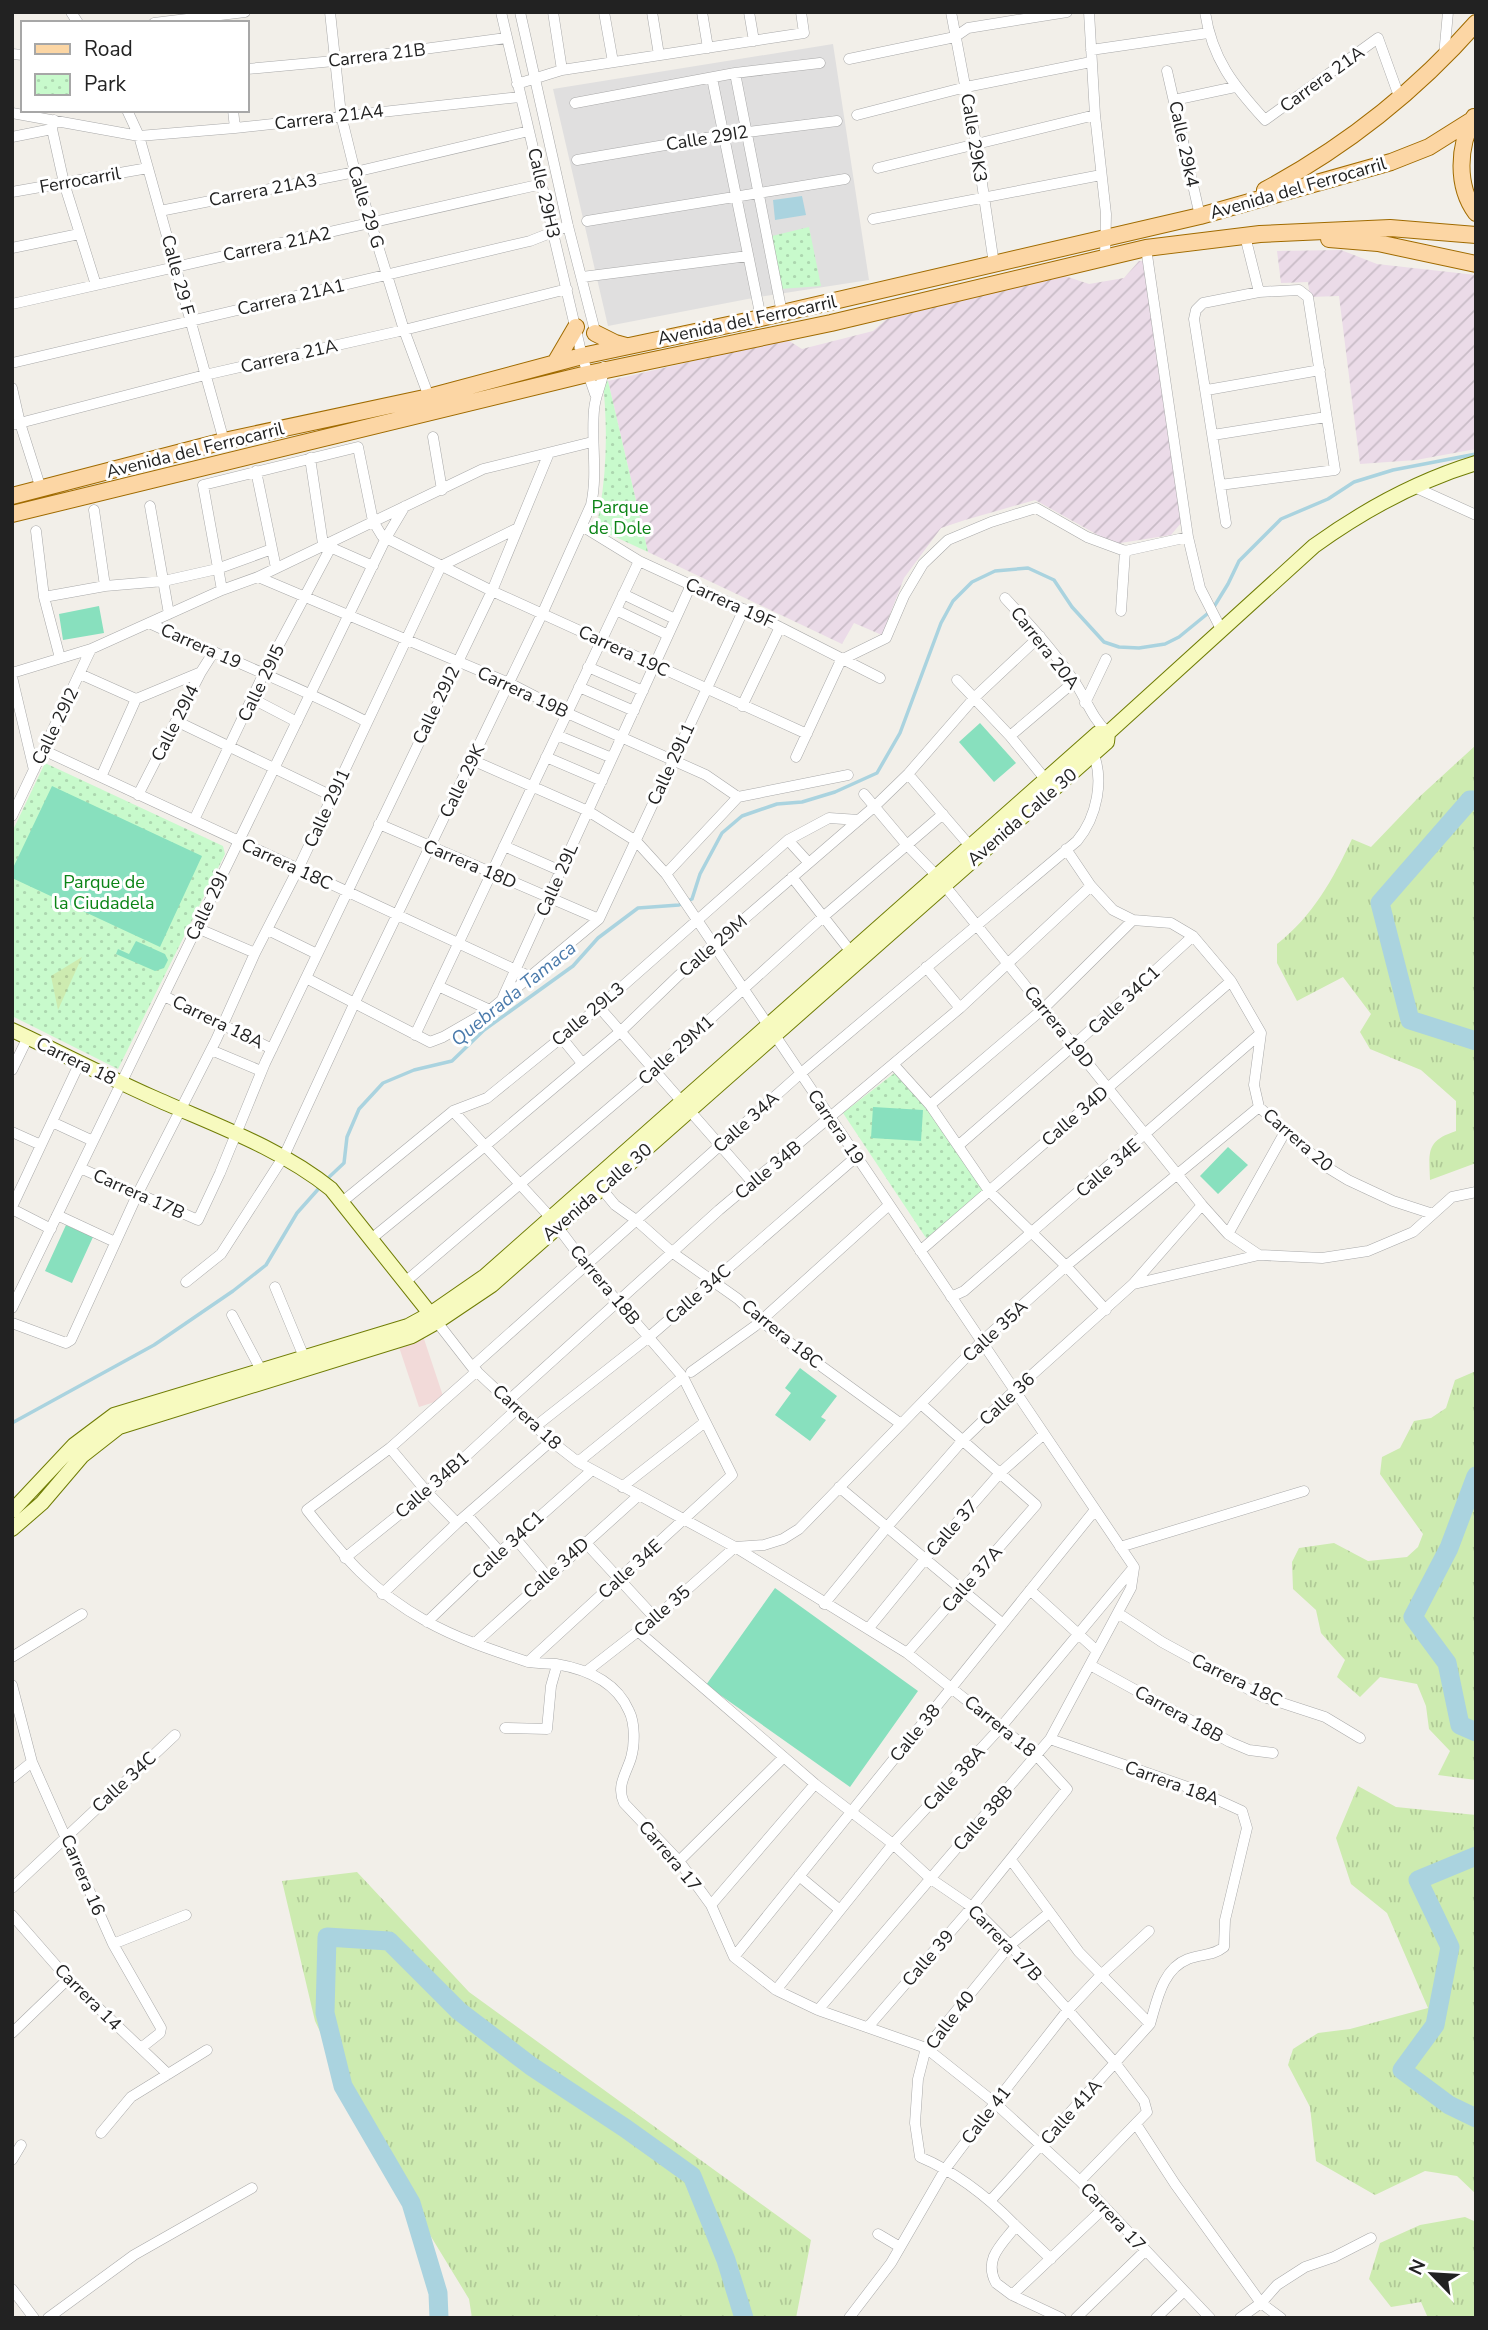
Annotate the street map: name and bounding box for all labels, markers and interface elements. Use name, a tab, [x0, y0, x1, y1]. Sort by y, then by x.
legend	[21, 21, 248, 112]
text: Road	[84, 35, 133, 63]
street label: Carrera 21B	[327, 37, 427, 73]
street label: Carrera 21A	[1275, 40, 1369, 118]
text: Park	[84, 70, 126, 98]
street label: Calle 29K3	[955, 92, 993, 184]
street label: Carrera 21A4	[273, 98, 385, 136]
street label: Calle 29k4	[1163, 99, 1205, 189]
street label: Calle 29I2	[664, 120, 750, 156]
street label: Calle 29H3	[522, 145, 566, 241]
street label: Avenida del Ferrocarril	[1207, 151, 1390, 225]
street label: Ferrocarril	[38, 161, 123, 199]
street label: Calle 29 G	[342, 163, 390, 251]
street label: Carrera 21A3	[207, 168, 319, 212]
street label: Carrera 21A2	[221, 221, 333, 267]
street label: Calle 29 F	[156, 232, 200, 318]
street label: Carrera 21A1	[235, 273, 347, 321]
street label: Avenida del Ferrocarril	[655, 289, 839, 351]
street label: Carrera 21A	[238, 333, 340, 379]
street label: Avenida del Ferrocarril	[104, 416, 287, 484]
park label: Parque de Dole	[589, 495, 651, 540]
street label: Carrera 19F	[682, 572, 779, 634]
street label: Carrera 20A	[1005, 602, 1085, 694]
street label: Carrera 19	[157, 618, 245, 674]
street label: Carrera 19C	[575, 619, 673, 683]
street label: Calle 29I5	[232, 640, 290, 726]
street label: Carrera 19B	[474, 660, 572, 724]
street label: Calle 29J2	[407, 662, 465, 748]
street label: Calle 29I4	[145, 680, 205, 765]
street label: Calle 29I2	[26, 683, 84, 769]
street label: Calle 29L1	[641, 719, 701, 809]
street label: Calle 29K	[434, 740, 490, 822]
street label: Avenida Calle 30	[962, 763, 1082, 871]
street label: Calle 29J1	[298, 765, 356, 851]
street label: Carrera 18C	[238, 832, 336, 896]
street label: Carrera 18D	[420, 834, 520, 894]
street label: Calle 29L	[530, 840, 584, 920]
street label: Calle 29J	[180, 868, 234, 944]
park label: Parque de la Ciudadela	[54, 870, 154, 915]
street label: Calle 29M	[674, 910, 752, 982]
water label: Quebrada Tamaca	[445, 935, 582, 1052]
street label: Calle 34C1	[1083, 960, 1165, 1040]
street label: Calle 29L3	[546, 976, 630, 1052]
street label: Carrera 19D	[1018, 981, 1100, 1073]
street label: Carrera 18A	[168, 990, 268, 1054]
street label: Calle 29M1	[633, 1010, 719, 1090]
street label: Carrera 18	[32, 1031, 120, 1091]
street label: Calle 34D	[1037, 1080, 1113, 1152]
street label: Carrera 19	[802, 1085, 870, 1169]
street label: Calle 34A	[708, 1086, 784, 1158]
street label: Carrera 20	[1258, 1103, 1338, 1177]
street label: Calle 34E	[1071, 1133, 1145, 1203]
street label: Calle 34B	[730, 1135, 806, 1205]
street label: Avenida Calle 30	[537, 1138, 657, 1246]
street label: Carrera 17B	[89, 1163, 189, 1225]
street label: Carrera 18B	[564, 1240, 646, 1330]
street label: Calle 34C	[660, 1259, 736, 1329]
street label: Carrera 18C	[736, 1294, 828, 1374]
street label: Calle 35A	[957, 1295, 1033, 1367]
street label: Calle 36	[974, 1367, 1040, 1431]
street label: Carrera 18	[487, 1379, 567, 1455]
street label: Calle 34B1	[390, 1446, 474, 1524]
street label: Calle 37	[921, 1495, 983, 1561]
street label: Calle 34C1	[467, 1505, 549, 1585]
street label: Calle 34D	[518, 1532, 594, 1604]
street label: Calle 34E	[593, 1534, 667, 1604]
street label: Calle 37A	[936, 1541, 1008, 1617]
street label: Calle 35	[629, 1580, 695, 1642]
street label: Carrera 18C	[1188, 1648, 1286, 1712]
street label: Carrera 18B	[1130, 1680, 1228, 1748]
street label: Carrera 18	[959, 1690, 1041, 1762]
street label: Calle 38	[884, 1699, 946, 1767]
street label: Calle 38A	[918, 1740, 990, 1816]
street label: Calle 34C	[87, 1746, 161, 1818]
street label: Carrera 18A	[1121, 1755, 1223, 1811]
street label: Calle 38B	[948, 1780, 1018, 1856]
street label: Carrera 17	[633, 1815, 707, 1897]
street label: Carrera 16	[55, 1831, 111, 1919]
street label: Carrera 17B	[962, 1899, 1048, 1987]
street label: Calle 39	[897, 1925, 959, 1991]
street label: Carrera 14	[49, 1958, 127, 2036]
street label: Calle 40	[920, 1986, 980, 2054]
street label: Calle 41A	[1035, 2074, 1107, 2150]
street label: Calle 41	[956, 2081, 1016, 2149]
street label: Carrera 17	[1075, 2177, 1151, 2257]
north arrow	[1397, 2239, 1467, 2309]
text: N	[1403, 2255, 1432, 2279]

